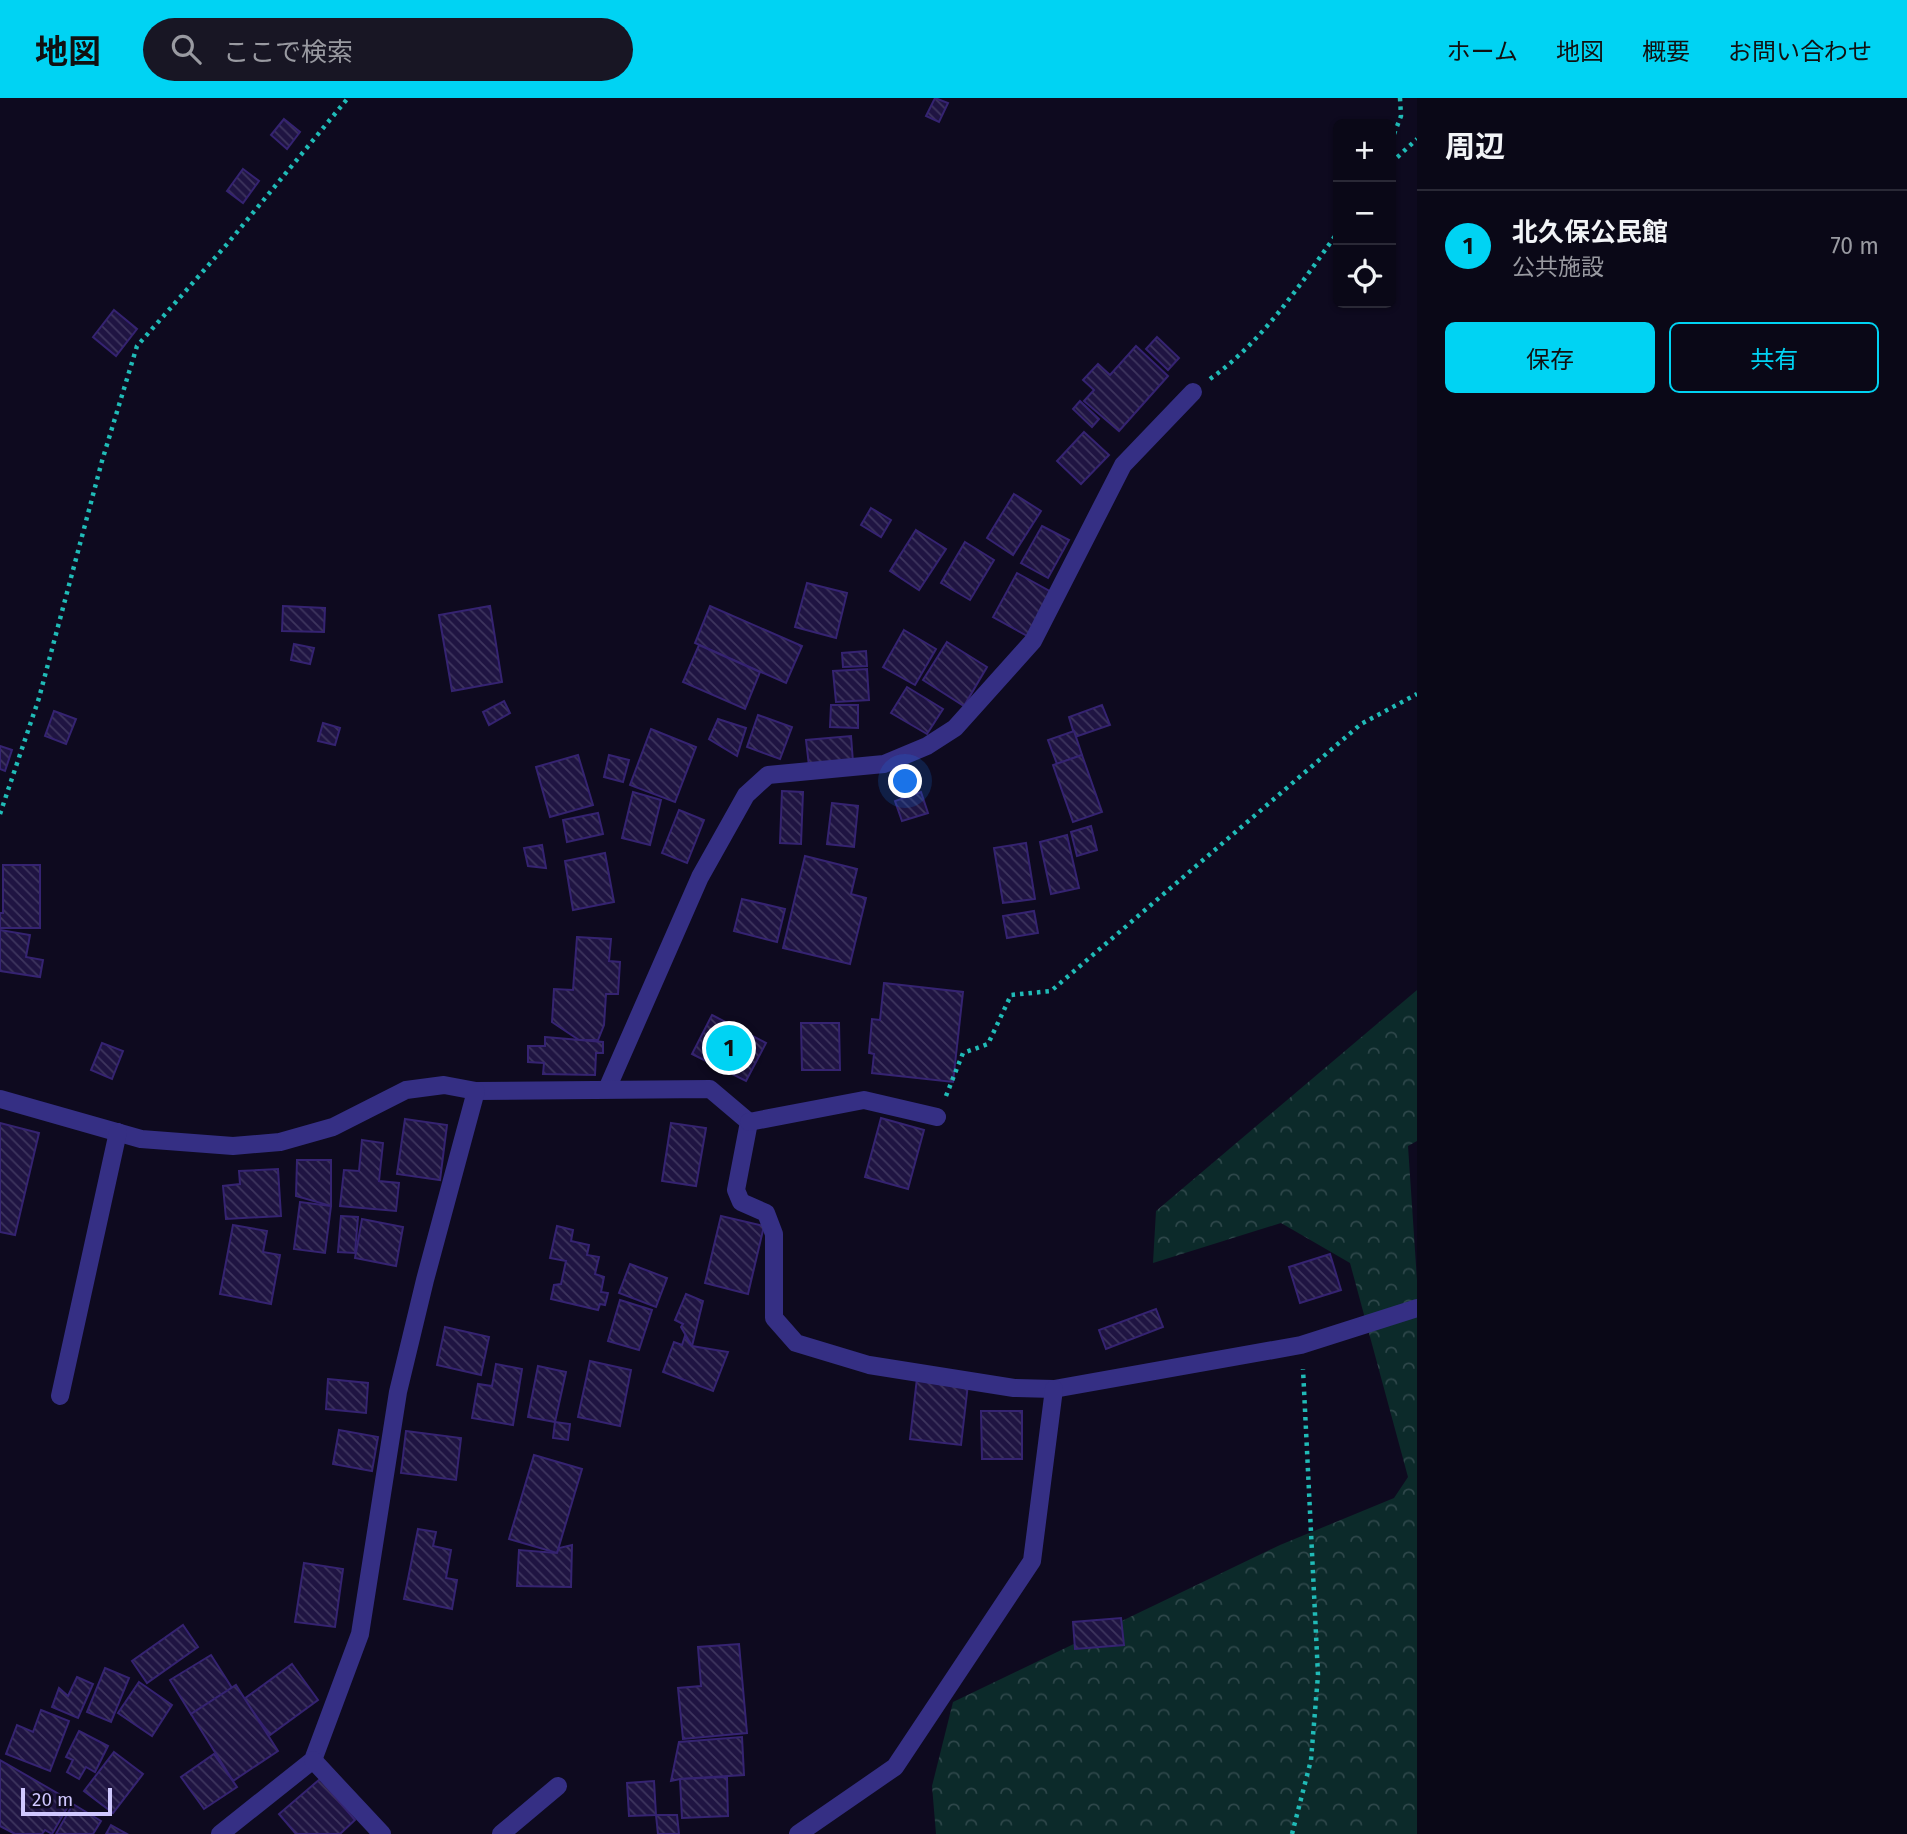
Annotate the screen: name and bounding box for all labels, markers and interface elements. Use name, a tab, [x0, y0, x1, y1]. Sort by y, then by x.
search box	[143, 18, 633, 81]
icon: search	[167, 30, 205, 68]
text: 地図	[35, 32, 101, 72]
text: ここで検索	[223, 37, 353, 68]
text: ホーム	[1447, 38, 1518, 66]
text: 地図	[1556, 38, 1604, 66]
text: 概要	[1642, 38, 1690, 66]
text: お問い合わせ	[1728, 38, 1872, 66]
map controls	[1333, 119, 1396, 308]
button: +	[1333, 119, 1396, 182]
text: 周辺	[1445, 129, 1505, 165]
button: −	[1333, 182, 1396, 245]
text: 北久保公民館	[1512, 217, 1668, 248]
text: 1	[1463, 232, 1473, 260]
text: 70 m	[1830, 232, 1879, 260]
button: locate	[1333, 245, 1396, 308]
text: 公共施設	[1512, 253, 1604, 281]
button: 保存	[1445, 322, 1655, 393]
button: 共有	[1669, 322, 1879, 393]
your location	[888, 764, 922, 798]
pin: 1	[706, 1022, 752, 1074]
scale bar	[21, 1785, 112, 1817]
text: 20 m	[32, 1788, 73, 1811]

